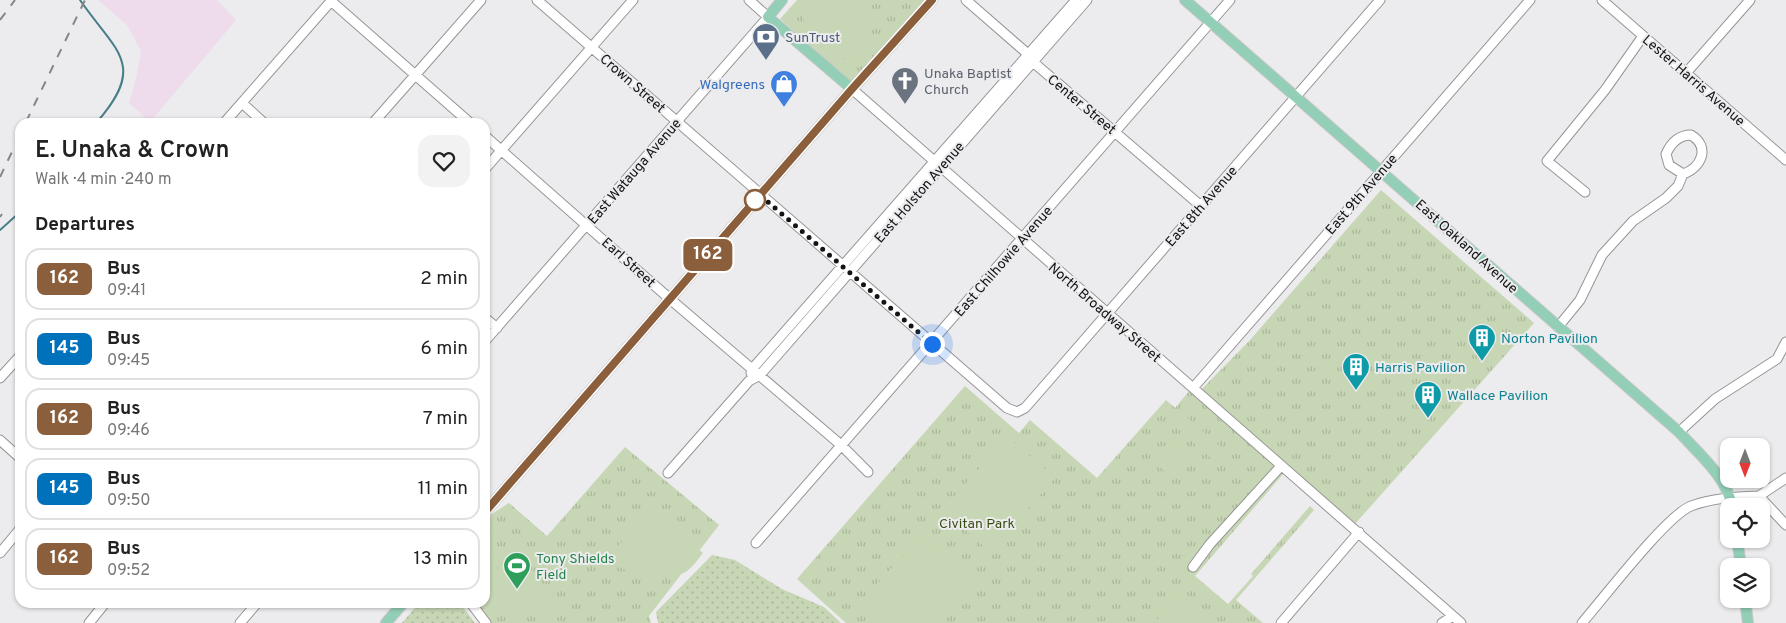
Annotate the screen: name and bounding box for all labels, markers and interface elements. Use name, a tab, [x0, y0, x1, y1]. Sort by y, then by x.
bank icon: SunTrust	[751, 22, 781, 61]
place label: SunTrust	[785, 30, 840, 47]
street label: Lester Harris Avenue	[1638, 32, 1748, 130]
street label: Crown Street	[596, 51, 668, 117]
church icon: Unaka Baptist Church	[890, 66, 920, 105]
place label: Unaka Baptist Church	[924, 66, 1012, 99]
shop icon: Walgreens	[769, 69, 799, 108]
street label: Center Street	[1043, 71, 1119, 139]
place label: Walgreens	[700, 77, 765, 94]
street label: East Watauga Avenue	[585, 116, 686, 228]
button: heart	[418, 135, 470, 187]
text: E. Unaka & Crown	[35, 136, 229, 166]
street label: East Holston Avenue	[871, 139, 969, 247]
street label: East 9th Avenue	[1322, 151, 1402, 239]
street label: East 8th Avenue	[1162, 163, 1242, 251]
text: Walk · 4 min · 240 m	[35, 170, 172, 190]
unlabelled marker	[744, 189, 766, 211]
street label: East Oakland Avenue	[1411, 197, 1521, 298]
street label: East Chilhowie Avenue	[951, 203, 1057, 321]
text: Departures	[35, 213, 135, 237]
street label: Earl Street	[598, 234, 658, 292]
line badge: 162	[679, 239, 737, 271]
text: 162	[693, 243, 723, 266]
text: Bus	[107, 257, 141, 281]
street label: North Broadway Street	[1044, 260, 1164, 367]
text: 162	[50, 267, 79, 290]
text: 2 min	[420, 267, 468, 291]
text: 09:41	[107, 281, 146, 301]
building icon: Norton Pavilion	[1467, 323, 1497, 362]
text: Bus	[107, 327, 141, 351]
place label: Norton Pavilion	[1501, 331, 1598, 348]
your location	[920, 332, 945, 357]
text: 145	[50, 337, 79, 360]
text: 6 min	[421, 337, 468, 361]
text: 09:45	[107, 351, 150, 371]
building icon: Harris Pavilion	[1341, 352, 1371, 391]
place label: Harris Pavilion	[1375, 360, 1466, 377]
building icon: Wallace Pavilion	[1413, 380, 1443, 419]
place label: Wallace Pavilion	[1447, 388, 1548, 405]
text: Bus	[107, 397, 141, 421]
text: 162	[50, 407, 79, 430]
text: 7 min	[423, 407, 468, 431]
text: 09:46	[107, 421, 150, 441]
north arrow	[1720, 438, 1770, 488]
map controls	[1720, 438, 1770, 608]
text: Bus	[107, 467, 141, 491]
text: 145	[50, 477, 79, 500]
text: 11 min	[418, 477, 468, 501]
text: 09:50	[107, 491, 151, 511]
button: locate	[1720, 498, 1770, 548]
park label: Civitan Park	[939, 516, 1015, 533]
text: Bus	[107, 537, 141, 561]
text: 162	[50, 547, 79, 570]
text: 13 min	[413, 547, 468, 571]
sports icon: Tony Shields Field	[502, 551, 532, 590]
place label: Tony Shields Field	[536, 551, 615, 584]
button: layers	[1720, 558, 1770, 608]
text: 09:52	[107, 561, 150, 581]

